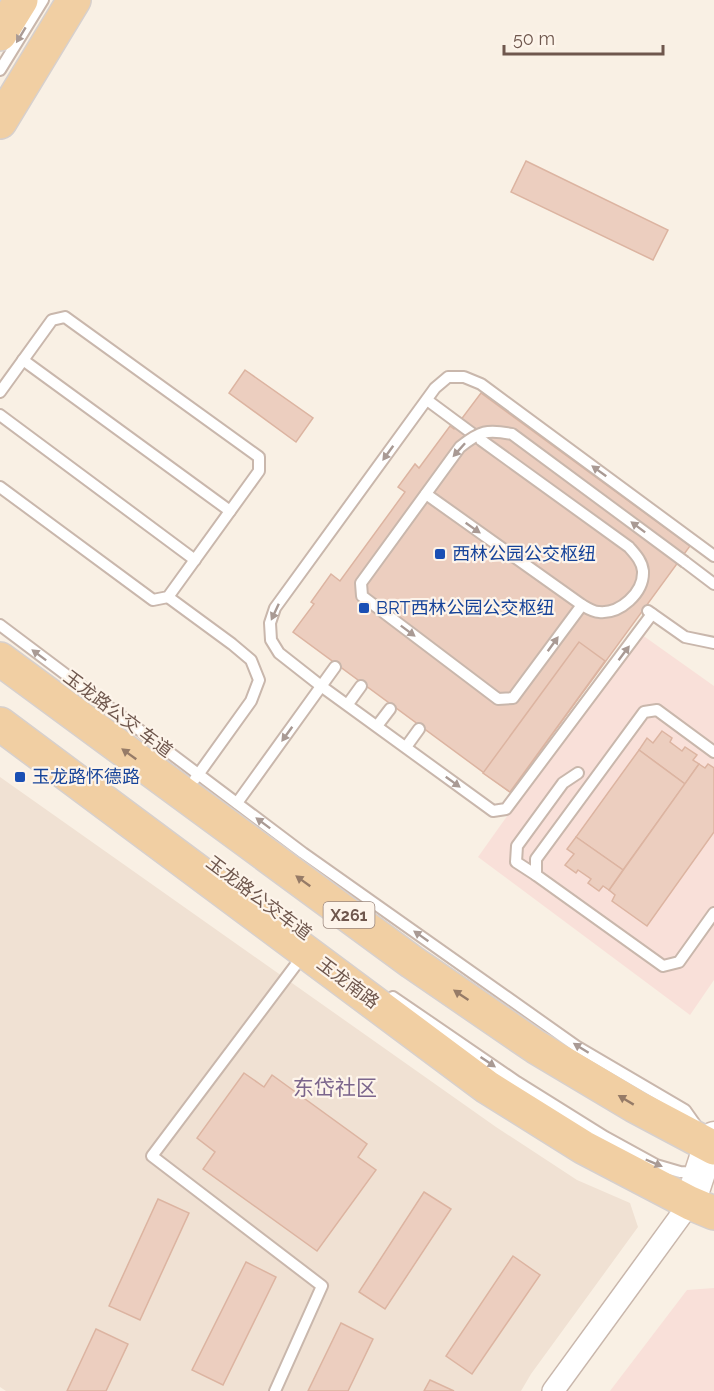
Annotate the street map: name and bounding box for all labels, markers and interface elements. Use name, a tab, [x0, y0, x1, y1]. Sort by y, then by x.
scale bar	[504, 18, 663, 56]
one-way arrow	[16, 27, 27, 43]
text: 50 m	[513, 28, 555, 49]
one-way arrow	[452, 442, 466, 457]
one-way arrow	[382, 445, 394, 461]
one-way arrow	[592, 466, 607, 478]
one-way arrow	[630, 521, 646, 533]
one-way arrow	[465, 522, 481, 534]
place label: 西林公园公交枢纽	[452, 543, 596, 564]
marker: 西林公园公交枢纽	[433, 547, 447, 561]
place label: BRT西林公园公交枢纽	[376, 597, 555, 618]
marker: BRT西林公园公交枢纽	[357, 601, 371, 615]
one-way arrow	[270, 603, 279, 620]
one-way arrow	[400, 625, 416, 637]
one-way arrow	[547, 636, 559, 651]
one-way arrow	[617, 645, 629, 660]
one-way arrow	[31, 648, 47, 661]
street label: 玉龙路公交 车道	[60, 666, 177, 761]
one-way arrow	[281, 725, 293, 741]
one-way arrow	[121, 748, 136, 760]
place label: 玉龙路怀德路	[32, 766, 140, 787]
marker: 玉龙路怀德路	[13, 770, 27, 784]
one-way arrow	[446, 775, 461, 787]
one-way arrow	[255, 817, 271, 829]
street label: 玉龙路公交车道	[203, 851, 316, 944]
one-way arrow	[295, 875, 311, 888]
road number: X261	[324, 902, 374, 928]
one-way arrow	[414, 931, 429, 943]
street label: 玉龙南路	[313, 953, 383, 1013]
one-way arrow	[453, 990, 470, 1001]
one-way arrow	[573, 1043, 589, 1054]
one-way arrow	[480, 1056, 496, 1067]
district label: 东岱社区	[293, 1075, 377, 1100]
one-way arrow	[617, 1095, 634, 1105]
one-way arrow	[646, 1158, 664, 1168]

